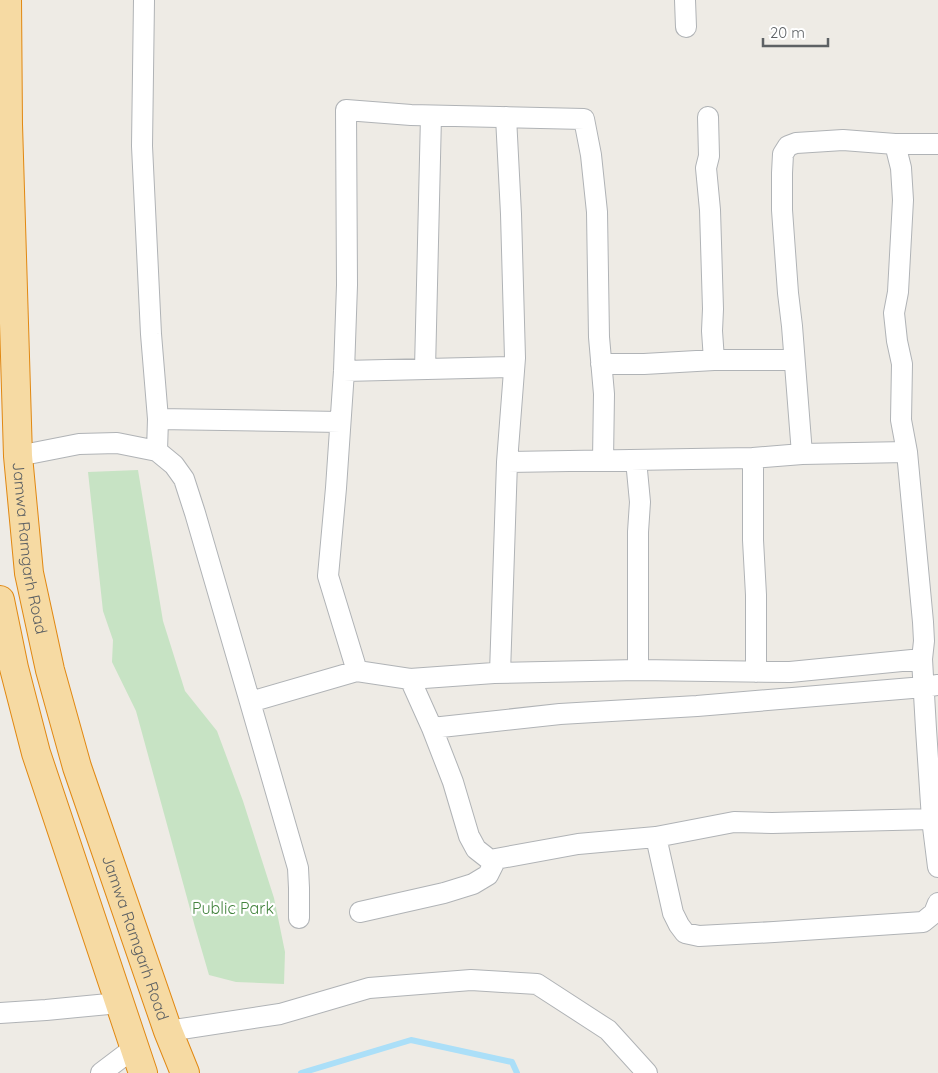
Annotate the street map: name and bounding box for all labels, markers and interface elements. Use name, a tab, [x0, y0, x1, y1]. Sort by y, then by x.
scale bar	[763, 15, 828, 47]
text: 20 m	[770, 23, 805, 42]
street label: Jamwa Ramgarh Road	[9, 461, 52, 636]
street label: Jamwa Ramgarh Road	[98, 852, 174, 1023]
park label: Public Park	[192, 898, 274, 918]

